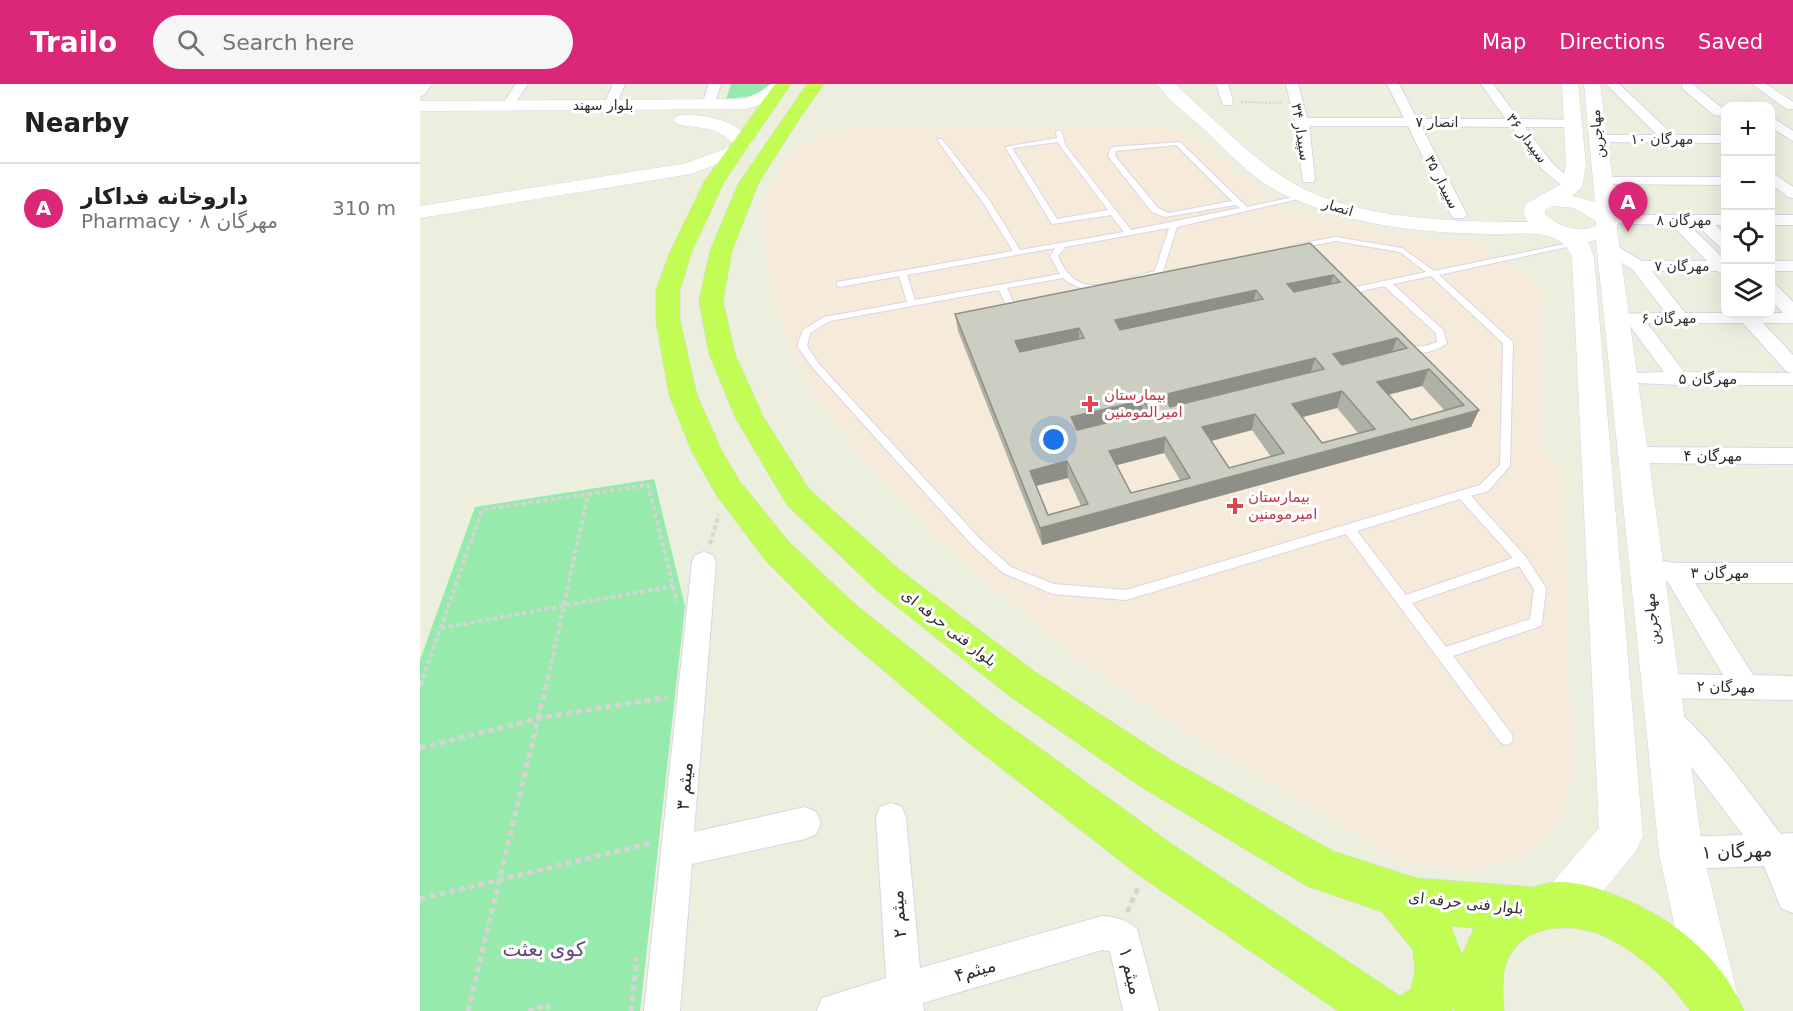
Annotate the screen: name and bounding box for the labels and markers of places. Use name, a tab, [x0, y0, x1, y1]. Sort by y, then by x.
pin: A	[1608, 182, 1648, 232]
place label: بیمارستان امیرالمومنین	[1104, 386, 1183, 421]
marker: بیمارستان امیرالمومنین	[1081, 395, 1099, 413]
place label: بیمارستان امیرمومنین	[1248, 488, 1317, 523]
marker: بیمارستان امیرمومنین	[1226, 497, 1244, 515]

